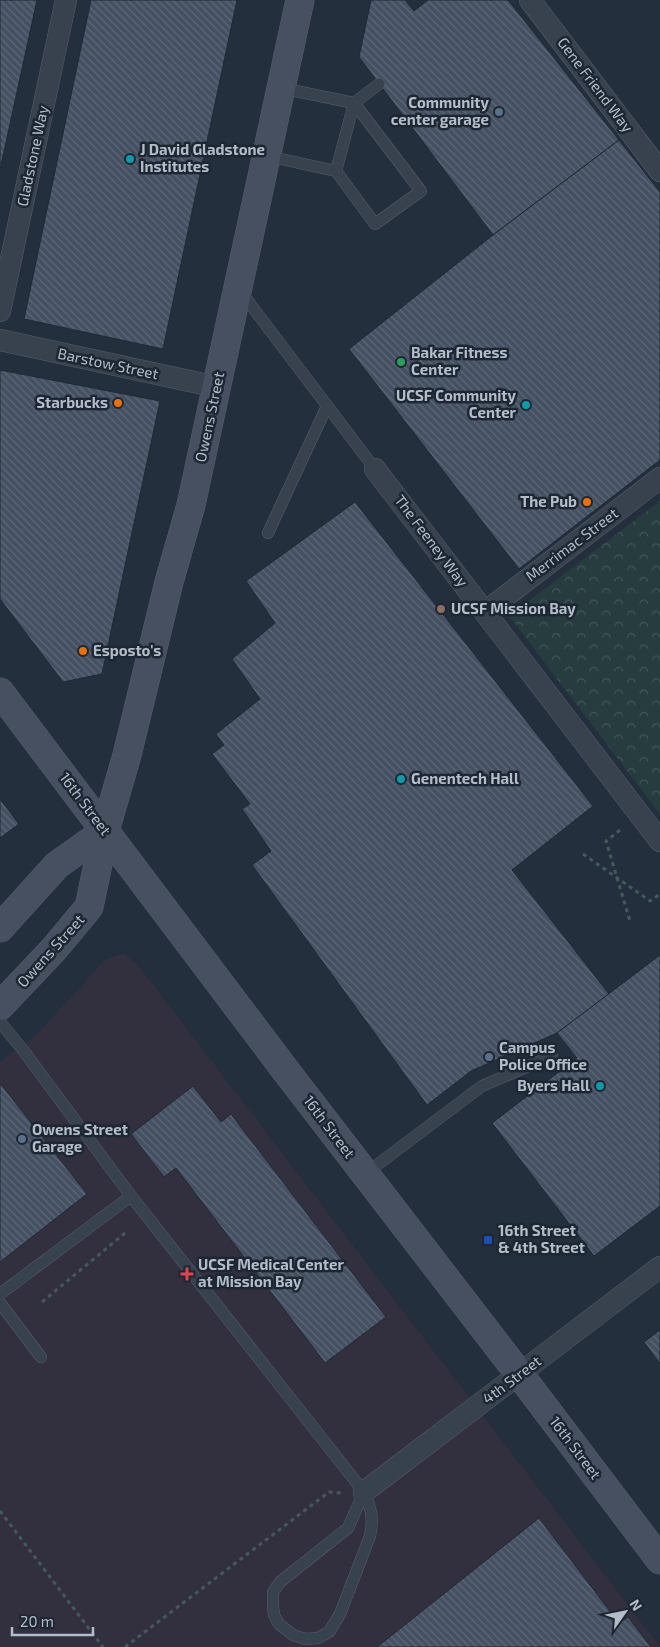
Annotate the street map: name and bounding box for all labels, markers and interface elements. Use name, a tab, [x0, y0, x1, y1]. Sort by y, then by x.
street label: Gene Friend Way	[554, 34, 637, 135]
place label: Community center garage	[391, 93, 490, 128]
street label: Gladstone Way	[13, 104, 52, 208]
marker: Community center garage	[493, 106, 505, 118]
place label: J David Gladstone Institutes	[140, 140, 265, 175]
marker: J David Gladstone Institutes	[124, 153, 136, 165]
place label: Bakar Fitness Center	[411, 343, 508, 378]
street label: Barstow Street	[56, 344, 160, 383]
marker: Bakar Fitness Center	[395, 356, 407, 368]
street label: Owens Street	[191, 370, 227, 464]
place label: UCSF Community Center	[396, 386, 517, 421]
place label: Starbucks	[36, 393, 108, 411]
marker: Starbucks	[112, 397, 124, 409]
marker: UCSF Community Center	[520, 399, 532, 411]
street label: The Feeney Way	[391, 491, 472, 590]
place label: The Pub	[520, 492, 577, 510]
marker: The Pub	[581, 496, 593, 508]
street label: Merrimac Street	[522, 504, 621, 585]
place label: UCSF Mission Bay	[451, 599, 576, 618]
marker: UCSF Mission Bay	[435, 603, 447, 615]
place label: Esposto's	[93, 641, 161, 659]
marker: Esposto's	[77, 645, 89, 657]
street label: 16th Street	[56, 768, 115, 839]
place label: Genentech Hall	[411, 769, 519, 787]
marker: Genentech Hall	[395, 773, 407, 785]
street label: Owens Street	[13, 910, 88, 990]
place label: Campus Police Office	[499, 1038, 587, 1073]
marker: Campus Police Office	[483, 1051, 495, 1063]
place label: Byers Hall	[517, 1076, 590, 1095]
marker: Byers Hall	[594, 1080, 606, 1092]
street label: 16th Street	[300, 1091, 359, 1162]
place label: Owens Street Garage	[32, 1120, 128, 1155]
marker: Owens Street Garage	[16, 1133, 28, 1145]
place label: 16th Street & 4th Street	[498, 1221, 585, 1256]
marker: 16th Street & 4th Street	[482, 1234, 494, 1246]
place label: UCSF Medical Center at Mission Bay	[198, 1255, 344, 1291]
marker: UCSF Medical Center at Mission Bay	[180, 1267, 194, 1281]
street label: 4th Street	[479, 1351, 544, 1407]
street label: 16th Street	[546, 1412, 605, 1483]
north arrow	[600, 1587, 650, 1637]
text: N	[626, 1596, 646, 1614]
scale bar	[12, 1604, 94, 1636]
text: 20 m	[20, 1612, 54, 1630]

